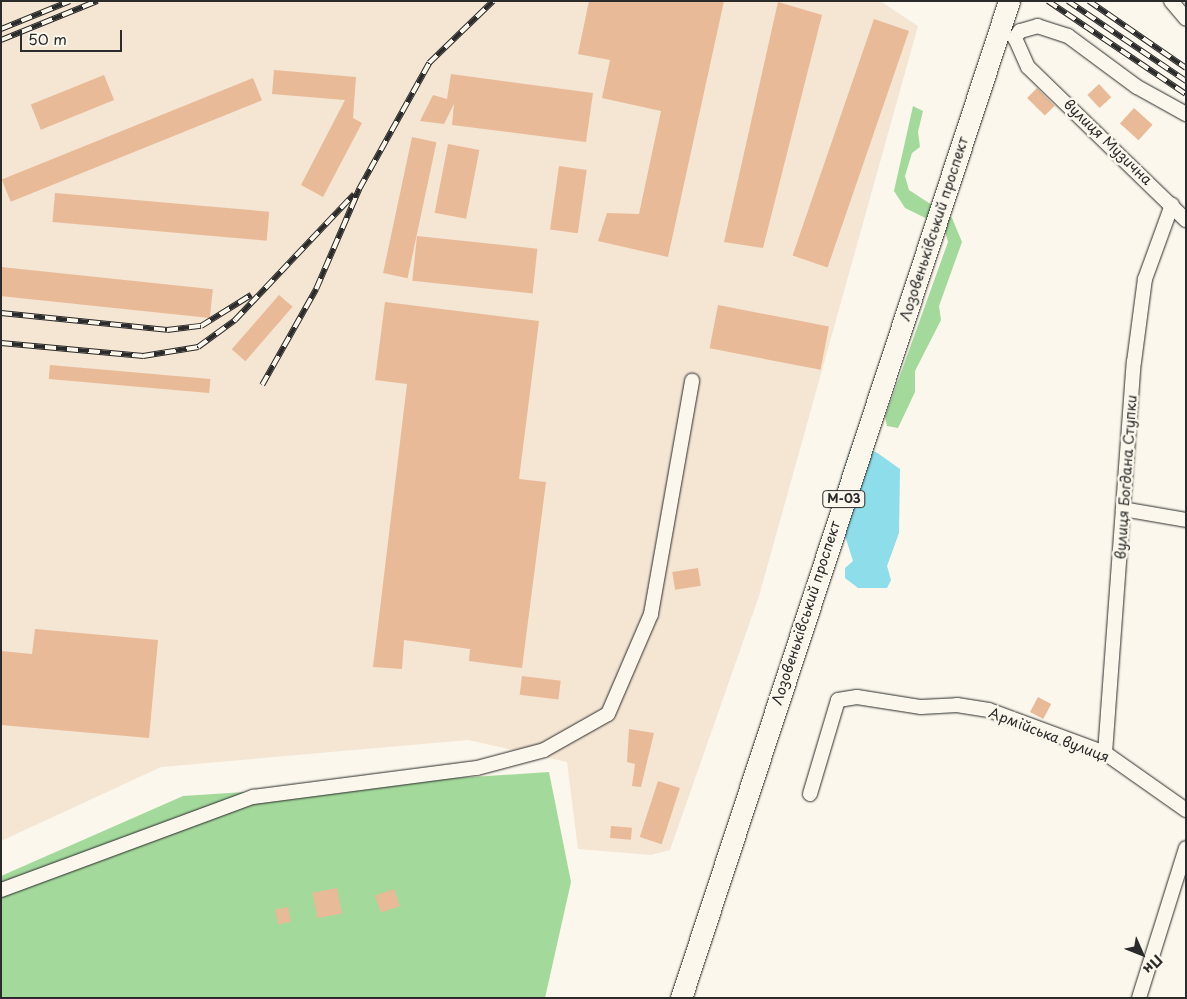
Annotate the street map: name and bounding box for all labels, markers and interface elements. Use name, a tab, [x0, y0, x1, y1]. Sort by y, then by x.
scale bar	[22, 20, 125, 52]
text: 50 m	[28, 27, 67, 50]
street label: вулиця Музична	[1061, 96, 1155, 188]
street label: Лозовеньківський проспект	[896, 135, 972, 323]
street label: вулиця Богдана Ступки	[1112, 394, 1140, 560]
road number: М-03	[822, 489, 866, 508]
street label: Лозовеньківський проспект	[768, 519, 844, 707]
street label: Армійська вулиця	[986, 704, 1112, 766]
north arrow	[1117, 929, 1167, 979]
text: Пн	[1139, 950, 1168, 979]

